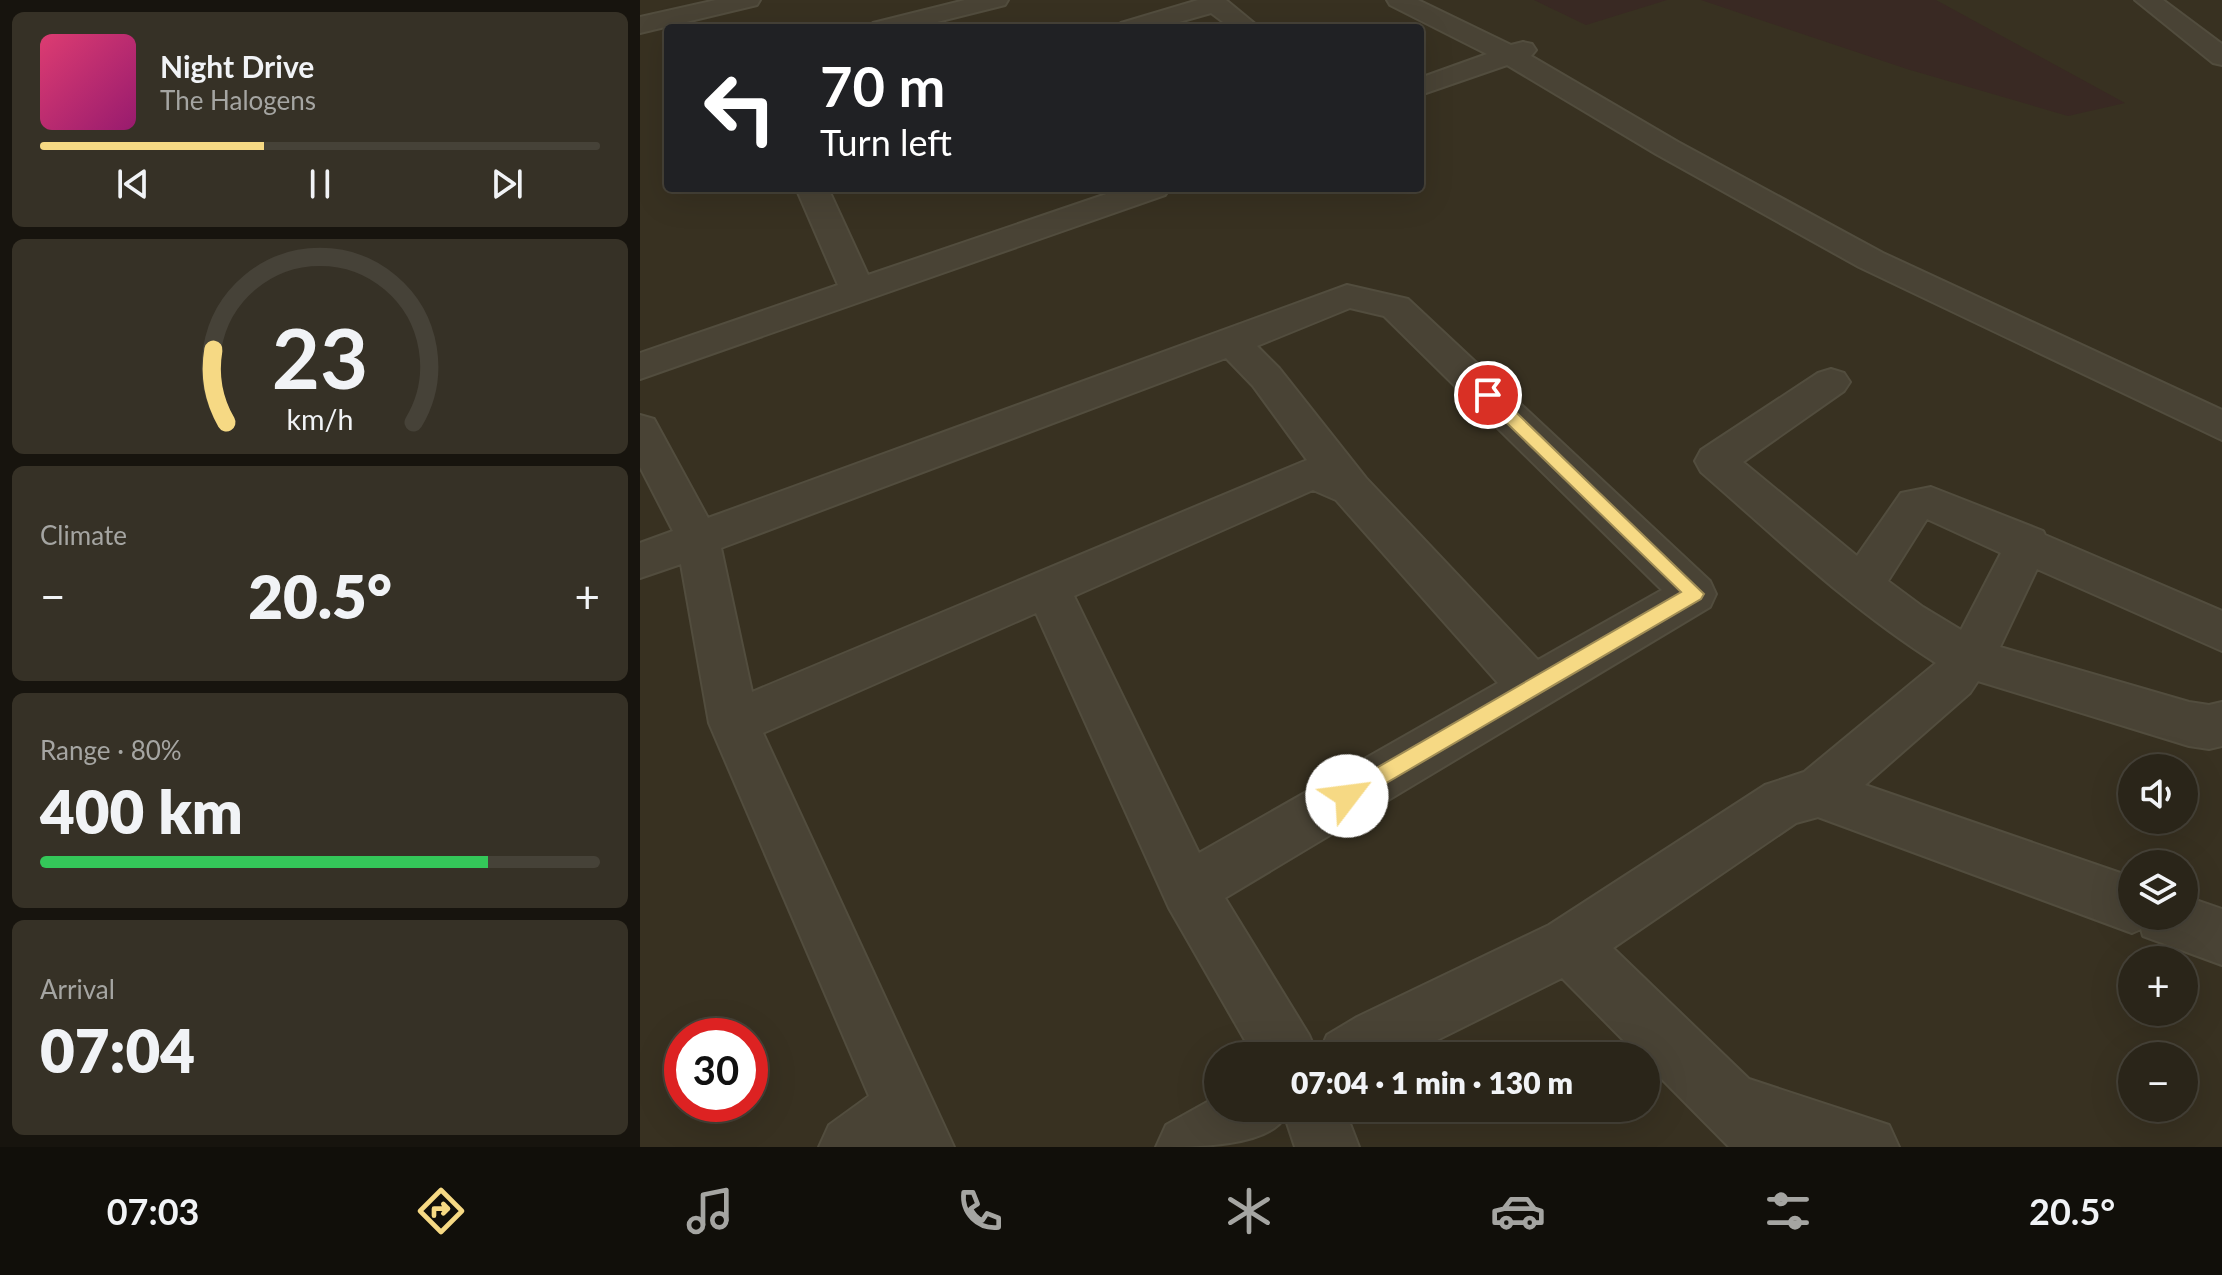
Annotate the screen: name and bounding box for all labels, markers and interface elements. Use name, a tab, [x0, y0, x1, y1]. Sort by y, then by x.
text: Night Drive	[160, 48, 314, 84]
text: 70 m	[820, 52, 945, 119]
icon: left	[688, 56, 792, 160]
text: The Halogens	[160, 84, 316, 116]
text: Turn left	[820, 120, 952, 164]
icon: previous	[111, 162, 155, 206]
icon: pause	[298, 162, 342, 206]
icon: next	[485, 162, 529, 206]
text: 23	[272, 306, 368, 406]
pin	[1454, 361, 1522, 429]
icon: arrive	[1466, 373, 1510, 417]
text: km/h	[287, 402, 353, 436]
text: Climate	[40, 519, 127, 551]
text: 20.5°	[248, 560, 392, 632]
text: −	[40, 570, 66, 622]
text: +	[574, 570, 600, 622]
text: Range · 80%	[40, 734, 182, 766]
position arrow	[1305, 754, 1389, 838]
map controls	[2118, 754, 2198, 1122]
button: sound	[2118, 754, 2198, 834]
text: 400 km	[40, 775, 243, 847]
button: layers	[2118, 850, 2198, 930]
button: +	[2118, 946, 2198, 1026]
text: Arrival	[40, 973, 115, 1005]
text: 07:04	[40, 1014, 195, 1086]
speed limit sign: 30	[664, 1018, 768, 1122]
button: −	[2118, 1042, 2198, 1122]
text: 07:04 · 1 min · 130 m	[1291, 1064, 1573, 1100]
icon: directions	[413, 1183, 469, 1239]
icon: music	[682, 1183, 738, 1239]
icon: phone	[952, 1183, 1008, 1239]
icon: climate	[1221, 1183, 1277, 1239]
icon: car	[1490, 1183, 1546, 1239]
icon: filters	[1760, 1183, 1816, 1239]
text: 07:03	[107, 1189, 199, 1233]
text: 20.5°	[2029, 1189, 2115, 1233]

